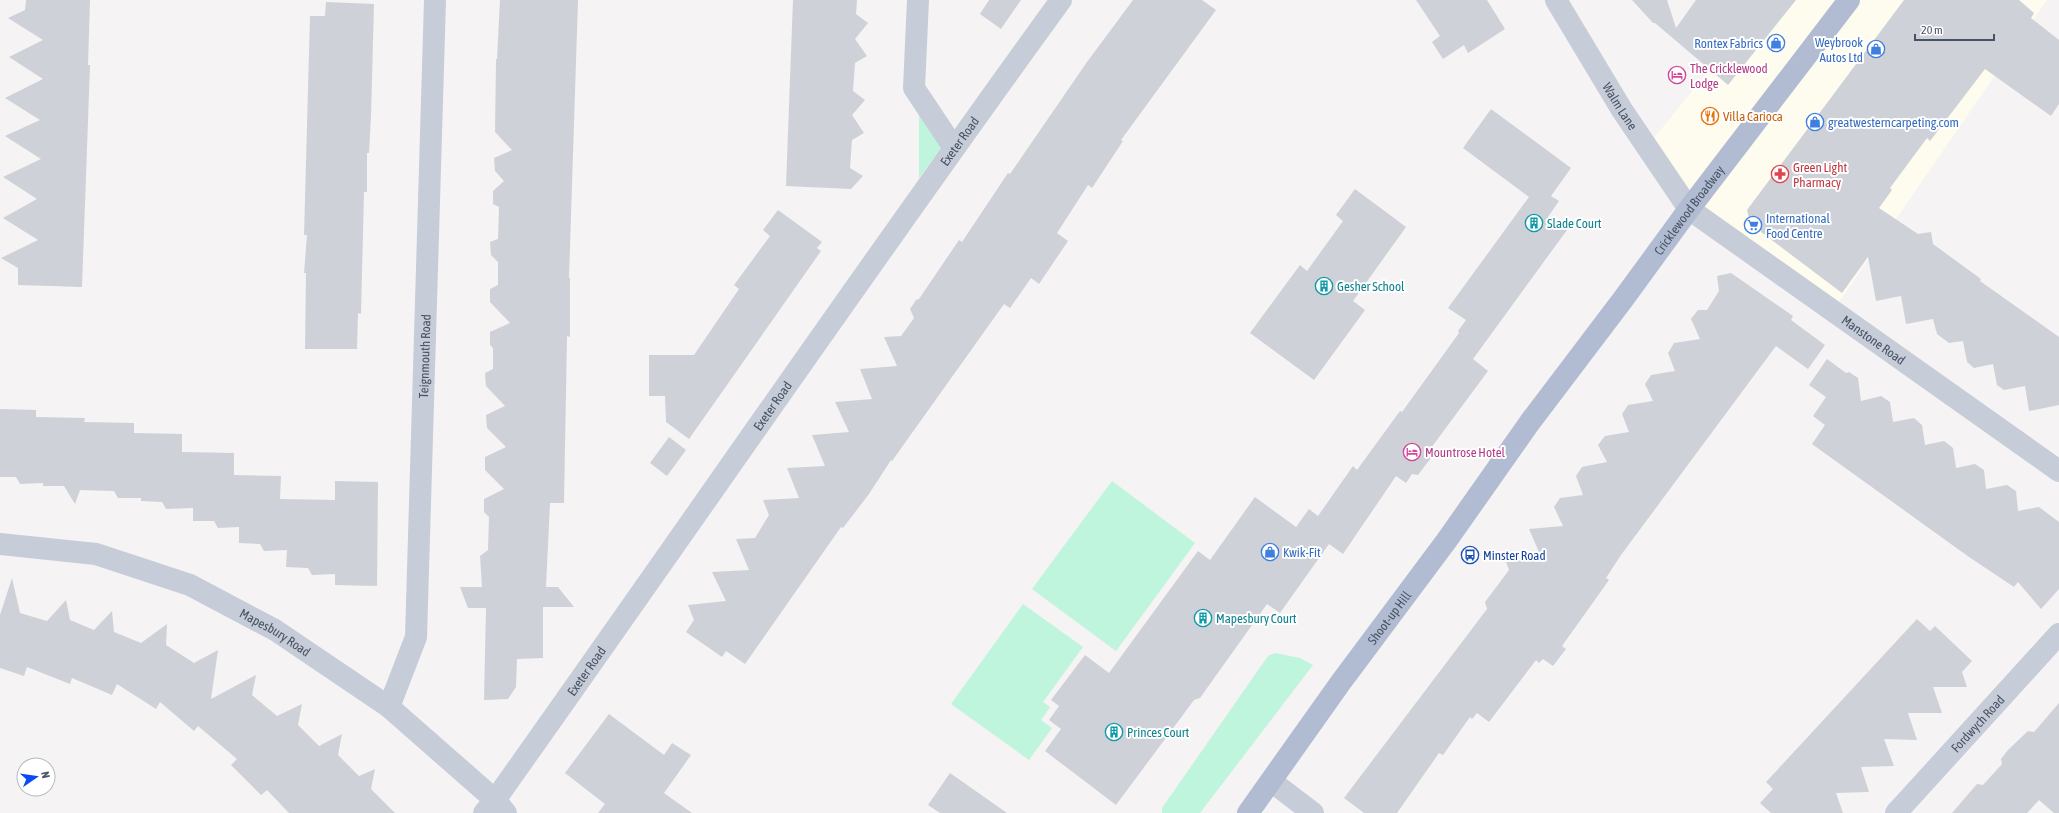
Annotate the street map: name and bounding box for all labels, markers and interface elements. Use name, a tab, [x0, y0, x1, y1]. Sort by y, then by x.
scale bar	[1915, 16, 1994, 42]
text: 20 m	[1921, 23, 1943, 37]
shop icon: Rontex Fabrics	[1766, 33, 1786, 53]
place label: Weybrook Autos Ltd	[1815, 35, 1863, 65]
place label: Rontex Fabrics	[1694, 36, 1763, 51]
shop icon: Weybrook Autos Ltd	[1866, 39, 1886, 59]
place label: The Cricklewood Lodge	[1690, 61, 1768, 91]
hotel icon: The Cricklewood Lodge	[1667, 65, 1687, 85]
street label: Walm Lane	[1599, 80, 1640, 133]
restaurant icon: Villa Carioca	[1700, 106, 1720, 126]
place label: Villa Carioca	[1723, 109, 1783, 124]
shop icon: greatwesterncarpeting.com	[1805, 112, 1825, 132]
street label: Exeter Road	[937, 114, 982, 169]
place label: greatwesterncarpeting.com	[1828, 115, 1959, 130]
place label: Green Light Pharmacy	[1793, 160, 1847, 190]
street label: Cricklewood Broadway	[1651, 162, 1728, 258]
pharmacy icon: Green Light Pharmacy	[1770, 164, 1790, 184]
place label: International Food Centre	[1766, 211, 1831, 241]
building icon: Slade Court	[1524, 213, 1544, 233]
supermarket icon: International Food Centre	[1743, 215, 1763, 235]
place label: Slade Court	[1547, 216, 1602, 231]
building icon: Gesher School	[1314, 276, 1334, 296]
place label: Gesher School	[1337, 279, 1405, 294]
street label: Manstone Road	[1839, 313, 1908, 368]
street label: Teignmouth Road	[416, 314, 434, 398]
street label: Exeter Road	[750, 379, 795, 434]
hotel icon: Mountrose Hotel	[1402, 442, 1422, 462]
place label: Mountrose Hotel	[1425, 445, 1506, 460]
shop icon: Kwik-Fit	[1260, 542, 1280, 562]
place label: Kwik-Fit	[1283, 545, 1321, 560]
bus stop icon: Minster Road	[1460, 545, 1480, 565]
place label: Minster Road	[1483, 548, 1546, 563]
street label: Shoot-up Hill	[1365, 588, 1415, 648]
street label: Mapesbury Road	[237, 606, 313, 660]
building icon: Mapesbury Court	[1193, 608, 1213, 628]
place label: Mapesbury Court	[1216, 611, 1297, 626]
street label: Exeter Road	[564, 644, 609, 699]
street label: Fordwych Road	[1948, 692, 2008, 755]
building icon: Princes Court	[1104, 722, 1124, 742]
place label: Princes Court	[1127, 725, 1190, 740]
north arrow	[16, 757, 56, 797]
text: N	[39, 770, 52, 779]

